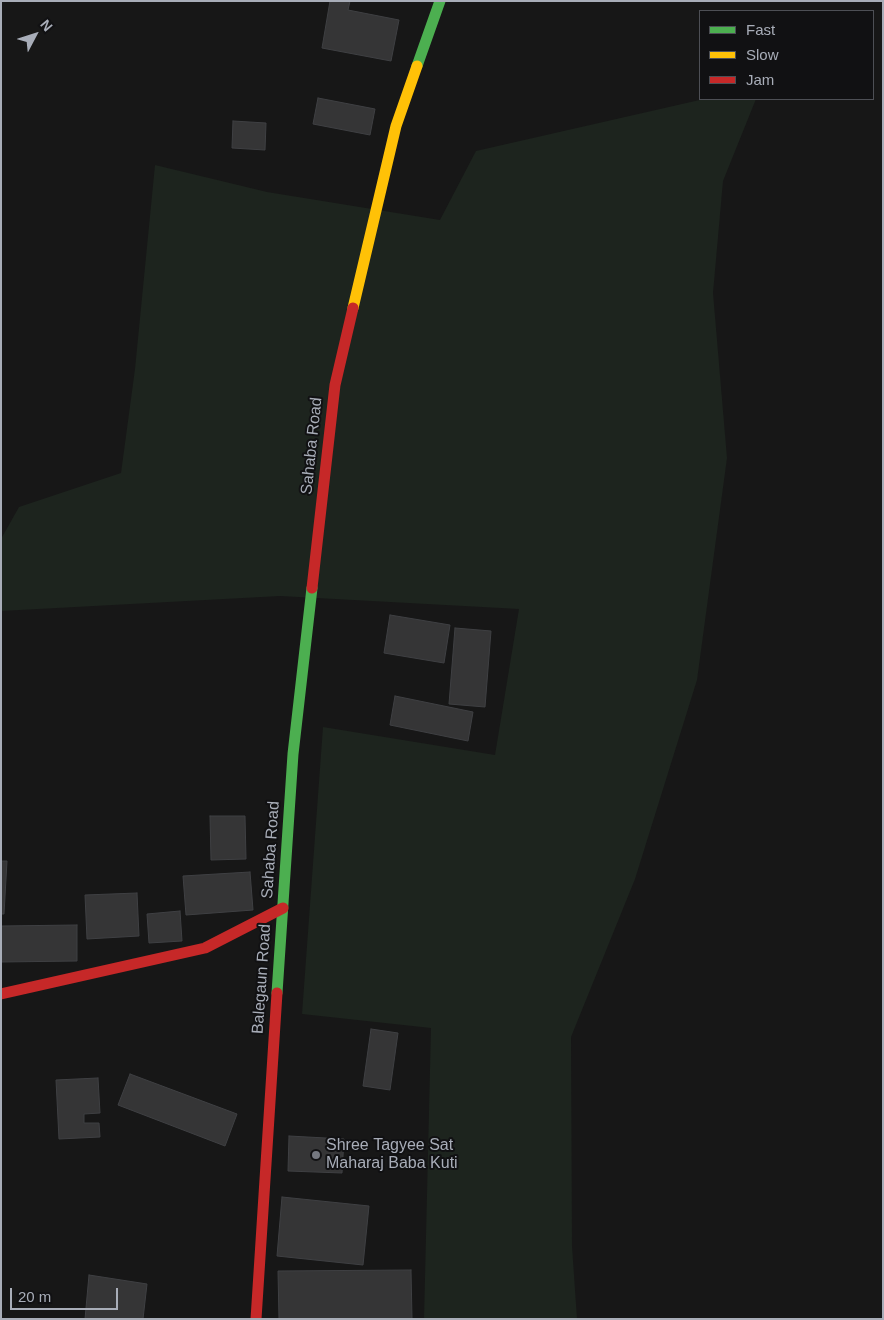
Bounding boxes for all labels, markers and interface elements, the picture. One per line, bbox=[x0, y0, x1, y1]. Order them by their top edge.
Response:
north arrow bbox=[10, 10, 60, 60]
legend bbox=[699, 10, 874, 100]
text: N bbox=[37, 16, 56, 34]
text: Fast bbox=[746, 21, 775, 38]
text: Slow bbox=[746, 46, 779, 63]
text: Jam bbox=[746, 71, 774, 88]
street label: Sahaba Road bbox=[297, 396, 327, 496]
street label: Sahaba Road bbox=[258, 801, 284, 899]
street label: Balegaun Road bbox=[249, 923, 275, 1035]
place label: Shree Tagyee Sat Maharaj Baba Kuti bbox=[326, 1136, 458, 1174]
marker: Shree Tagyee Sat Maharaj Baba Kuti bbox=[310, 1149, 322, 1161]
scale bar bbox=[12, 1278, 120, 1310]
text: 20 m bbox=[18, 1288, 51, 1305]

